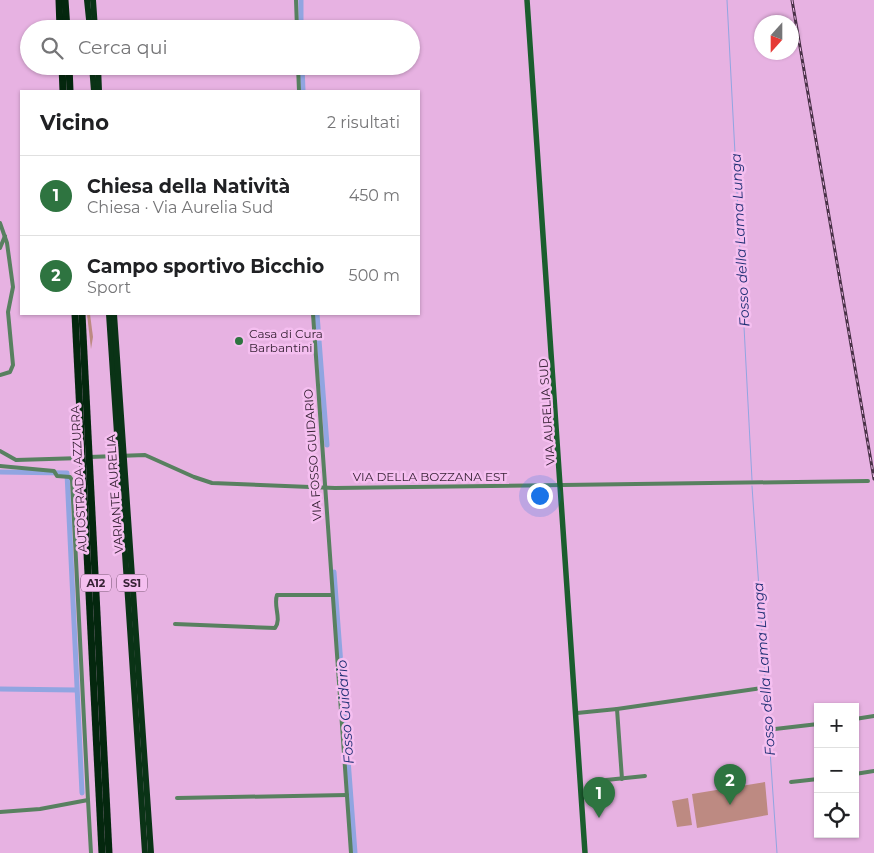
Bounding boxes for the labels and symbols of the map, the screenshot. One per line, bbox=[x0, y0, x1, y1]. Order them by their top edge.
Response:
north arrow bbox=[754, 15, 799, 60]
water label: Fosso della Lama Lunga bbox=[726, 153, 754, 327]
place label: Casa di Cura Barbantini bbox=[249, 326, 323, 355]
marker: Casa di Cura Barbantini bbox=[233, 335, 245, 347]
street label: VIA AURELIA SUD bbox=[535, 358, 558, 466]
street label: VIA FOSSO GUIDARIO bbox=[300, 389, 325, 522]
street label: AUTOSTRADA AZZURRA bbox=[67, 405, 90, 553]
street label: VARIANTE AURELIA bbox=[103, 434, 126, 554]
street label: VIA DELLA BOZZANA EST bbox=[353, 469, 507, 484]
your location bbox=[527, 483, 553, 509]
road number: A12 bbox=[81, 574, 111, 592]
road number: SS1 bbox=[117, 574, 147, 592]
water label: Fosso della Lama Lunga bbox=[749, 582, 779, 756]
water label: Fosso Guidario bbox=[332, 659, 358, 765]
pin: 2 bbox=[714, 764, 746, 805]
pin: 1 bbox=[583, 777, 615, 818]

